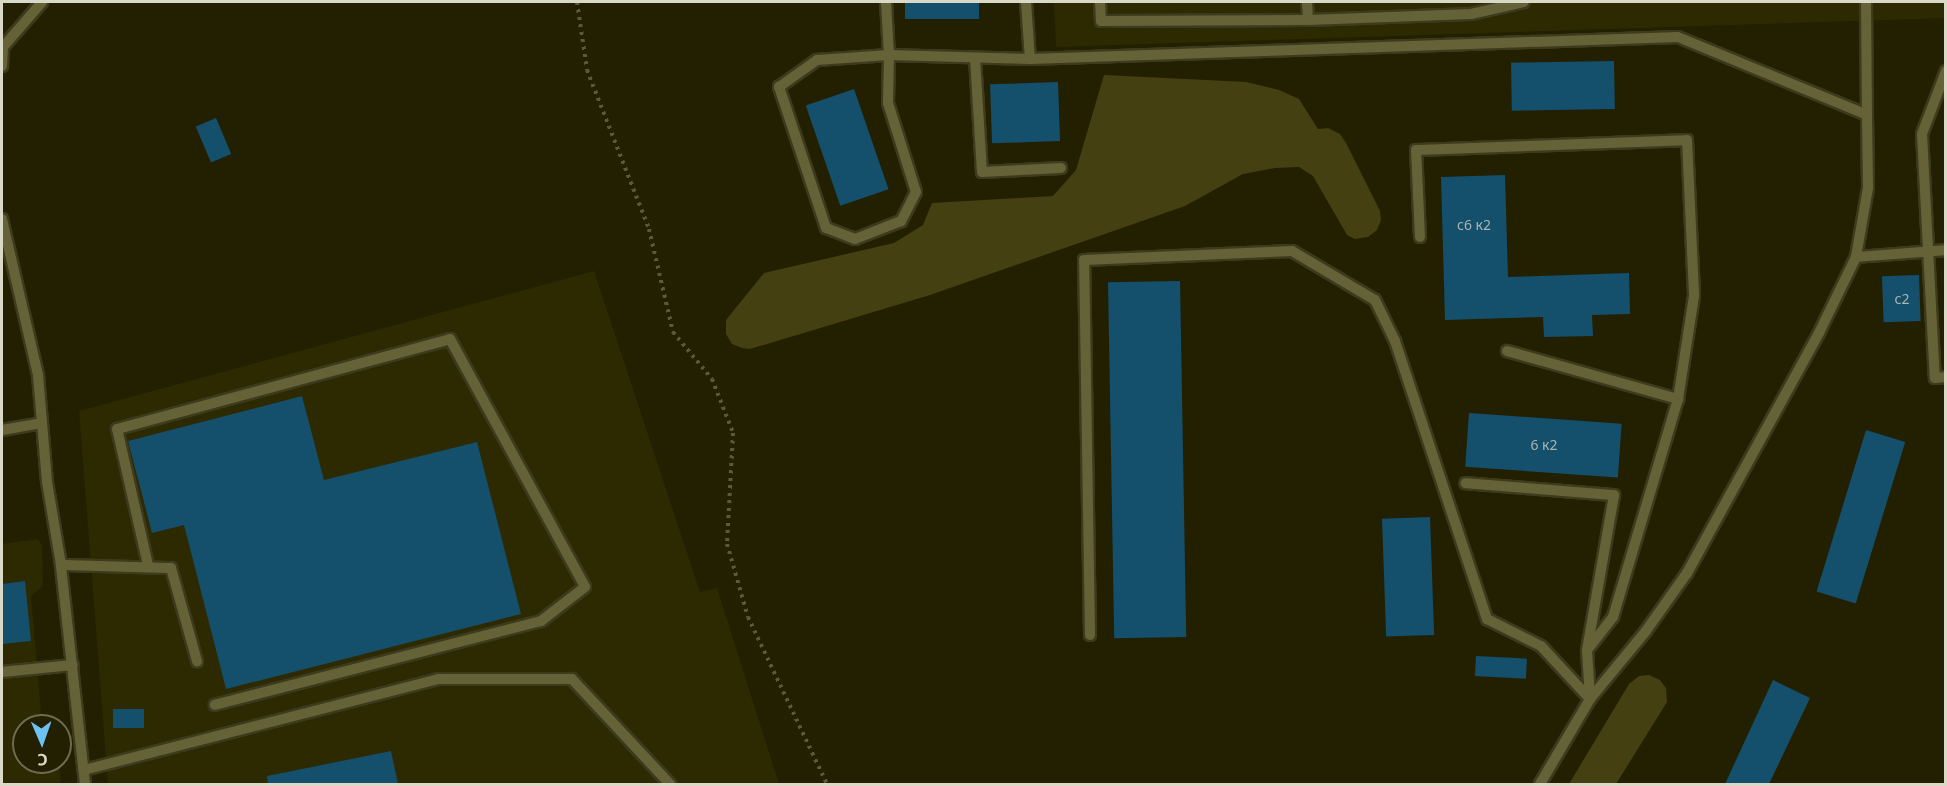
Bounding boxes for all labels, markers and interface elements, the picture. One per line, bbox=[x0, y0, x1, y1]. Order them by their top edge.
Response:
house number: с6 к2 bbox=[1457, 217, 1491, 233]
house number: с2 bbox=[1895, 291, 1909, 307]
house number: 6 к2 bbox=[1530, 437, 1558, 453]
north arrow bbox=[12, 714, 72, 774]
text: С bbox=[37, 749, 48, 771]

